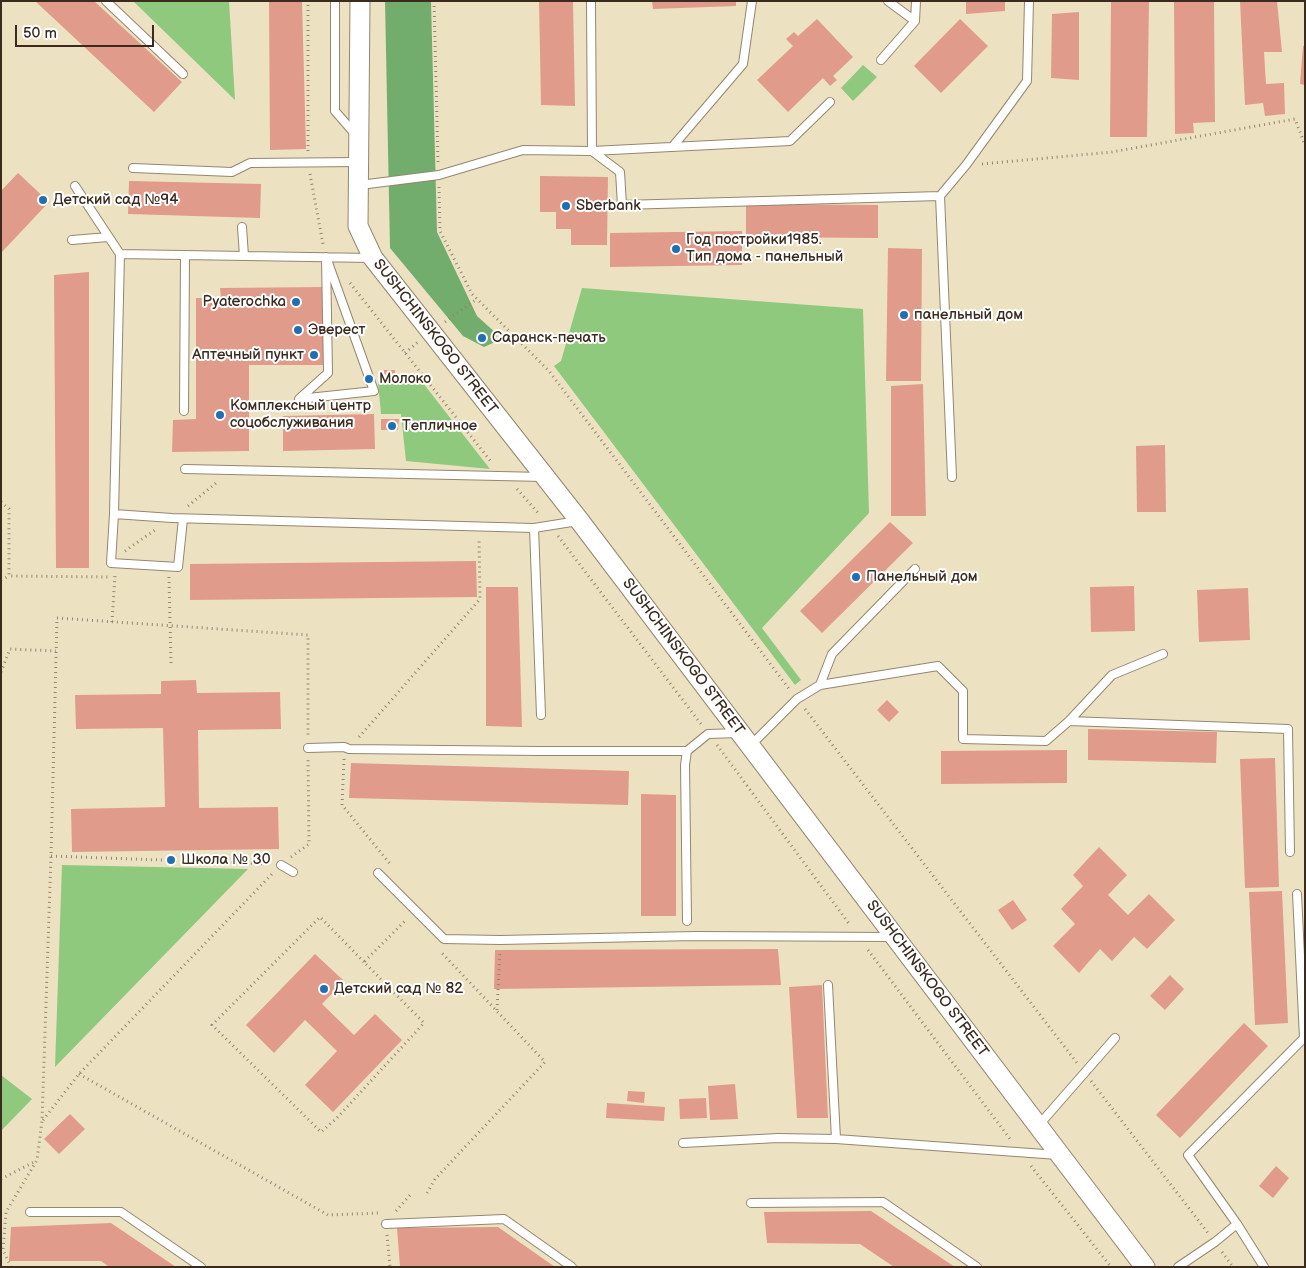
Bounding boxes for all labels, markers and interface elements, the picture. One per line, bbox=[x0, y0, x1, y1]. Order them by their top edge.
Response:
scale bar bbox=[18, 15, 156, 47]
text: 50 m bbox=[23, 24, 57, 43]
place label: Детский сад №94 bbox=[53, 191, 178, 209]
marker: Детский сад №94 bbox=[37, 194, 49, 206]
place label: Sberbank bbox=[576, 197, 641, 215]
marker: Sberbank bbox=[560, 200, 572, 212]
place label: Год постройки1985. Тип дома - панельный bbox=[686, 231, 843, 266]
marker: Год постройки1985. Тип дома - панельный bbox=[670, 243, 682, 255]
street label: SUSHCHINSKOGO STREET bbox=[369, 256, 501, 418]
place label: Pyaterochka bbox=[203, 293, 286, 311]
marker: Pyaterochka bbox=[290, 296, 302, 308]
place label: панельный дом bbox=[914, 306, 1023, 324]
marker: панельный дом bbox=[898, 309, 910, 321]
place label: Эверест bbox=[308, 321, 366, 339]
marker: Эверест bbox=[292, 324, 304, 336]
place label: Саранск-печать bbox=[492, 329, 606, 347]
marker: Саранск-печать bbox=[476, 332, 488, 344]
place label: Аптечный пункт bbox=[192, 346, 304, 364]
marker: Аптечный пункт bbox=[308, 349, 320, 361]
place label: Молоко bbox=[379, 370, 431, 388]
marker: Молоко bbox=[363, 373, 375, 385]
place label: Комплексный центр соцобслуживания bbox=[230, 397, 371, 432]
marker: Комплексный центр соцобслуживания bbox=[214, 409, 226, 421]
place label: Тепличное bbox=[402, 417, 477, 435]
marker: Тепличное bbox=[386, 420, 398, 432]
place label: Панельный дом bbox=[866, 568, 978, 586]
marker: Панельный дом bbox=[850, 571, 862, 583]
street label: SUSHCHINSKOGO STREET bbox=[618, 575, 748, 739]
place label: Школа № 30 bbox=[181, 851, 271, 869]
marker: Школа № 30 bbox=[165, 854, 177, 866]
street label: SUSHCHINSKOGO STREET bbox=[862, 897, 992, 1061]
place label: Детский сад № 82 bbox=[334, 980, 463, 998]
marker: Детский сад № 82 bbox=[318, 983, 330, 995]

